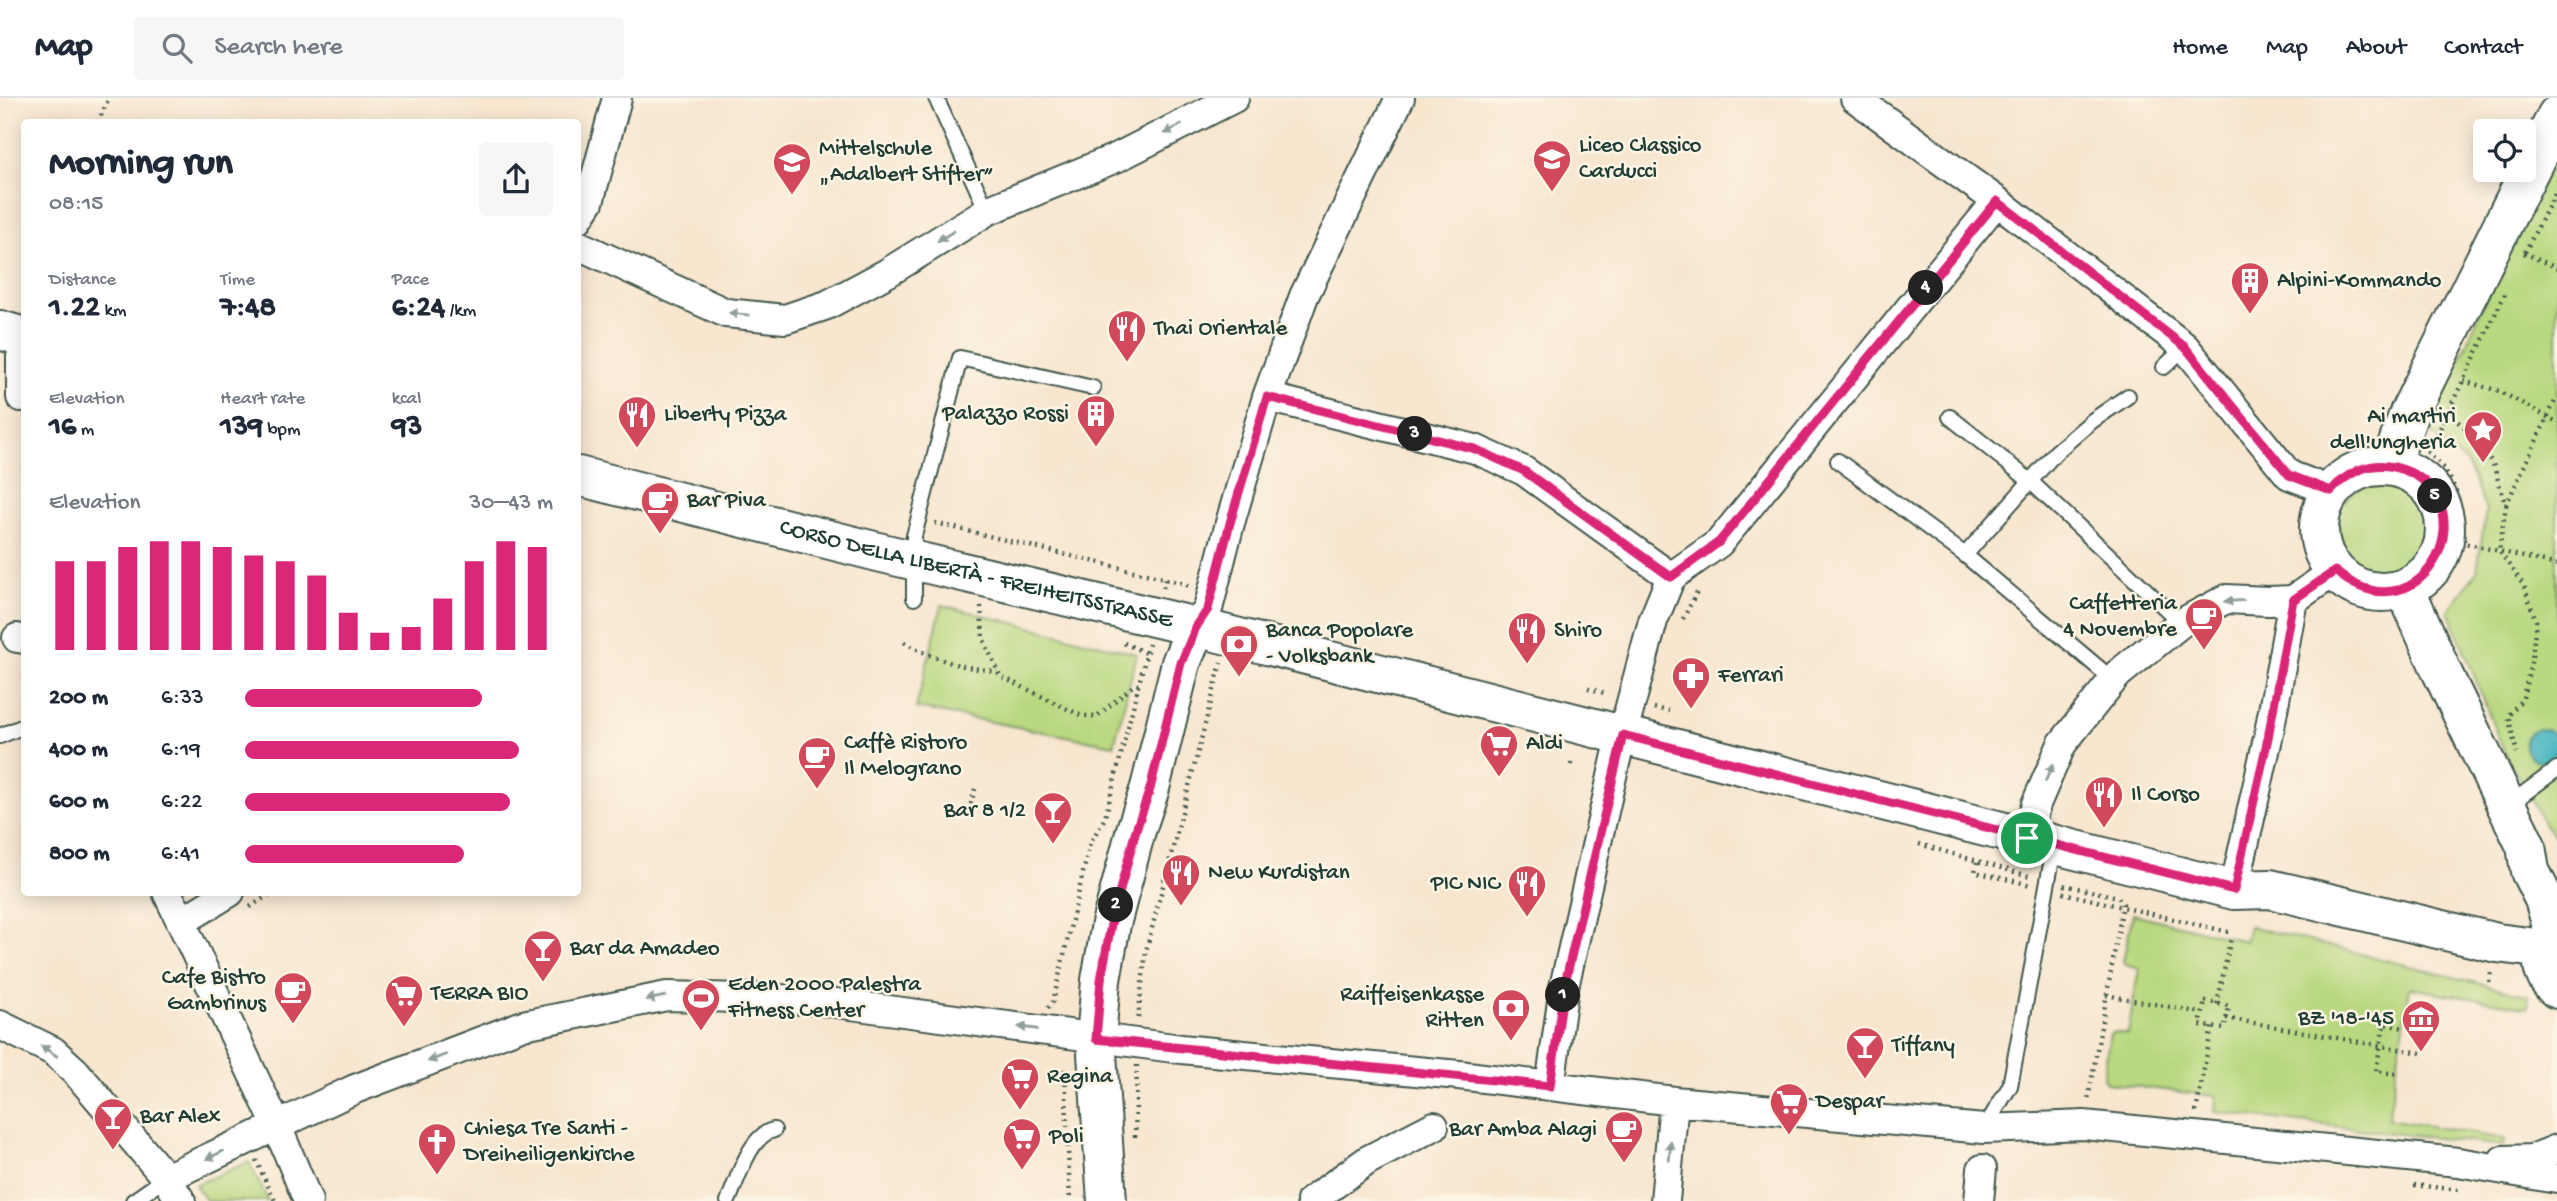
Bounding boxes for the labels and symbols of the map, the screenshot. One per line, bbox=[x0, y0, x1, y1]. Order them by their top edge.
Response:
one-way arrow bbox=[1163, 122, 1183, 134]
place label: Liceo Classico Carducci bbox=[1579, 133, 1702, 186]
place label: Mittelschule „Adalbert Stifter” bbox=[819, 136, 994, 189]
school or university icon: Liceo Classico Carducci bbox=[1531, 138, 1573, 193]
school or university icon: Mittelschule „Adalbert Stifter” bbox=[771, 141, 813, 196]
one-way arrow bbox=[936, 230, 956, 243]
building icon: Alpini-Kommando bbox=[2229, 260, 2271, 315]
place label: Alpini-Kommando bbox=[2277, 268, 2442, 295]
pin: 4 bbox=[1909, 270, 1944, 306]
one-way arrow bbox=[728, 308, 750, 319]
restaurant icon: Thai Orientale bbox=[1106, 308, 1148, 363]
place label: Thai Orientale bbox=[1152, 316, 1288, 343]
building icon: Palazzo Rossi bbox=[1075, 393, 1117, 448]
restaurant icon: Liberty Pizza bbox=[616, 394, 658, 449]
place label: Palazzo Rossi bbox=[941, 401, 1069, 428]
place label: Liberty Pizza bbox=[664, 402, 788, 429]
place label: Ai martiri dell'ungheria bbox=[2330, 404, 2457, 457]
place icon: Ai martiri dell'ungheria bbox=[2462, 409, 2504, 464]
pin: 3 bbox=[1398, 416, 1432, 452]
pin: 5 bbox=[2418, 478, 2452, 514]
cafe icon: Bar Piva bbox=[639, 480, 681, 535]
place label: Bar Piva bbox=[686, 488, 767, 515]
street label: CORSO DELLA LIBERTÀ - FREIHEITSSTRASSE bbox=[777, 514, 1177, 635]
place label: Caffetteria 4 Novembre bbox=[2063, 591, 2178, 644]
one-way arrow bbox=[2223, 595, 2245, 606]
cafe icon: Caffetteria 4 Novembre bbox=[2183, 596, 2225, 651]
restaurant icon: Shiro bbox=[1506, 610, 1548, 665]
place label: Banca Popolare - Volksbank bbox=[1265, 618, 1414, 671]
place label: Shiro bbox=[1554, 618, 1602, 645]
bank icon: Banca Popolare - Volksbank bbox=[1218, 623, 1260, 678]
pharmacy icon: Ferrari bbox=[1670, 655, 1712, 710]
place label: Ferrari bbox=[1717, 663, 1784, 690]
supermarket icon: Aldi bbox=[1478, 723, 1520, 778]
place label: Caffè Ristoro Il Melograno bbox=[844, 730, 968, 783]
place label: Aldi bbox=[1526, 731, 1563, 758]
cafe icon: Caffè Ristoro Il Melograno bbox=[796, 735, 838, 790]
one-way arrow bbox=[2044, 763, 2055, 784]
restaurant icon: Il Corso bbox=[2083, 774, 2125, 829]
place label: Il Corso bbox=[2131, 782, 2200, 809]
bar icon: Bar 8 1/2 bbox=[1032, 790, 1074, 845]
place label: Bar 8 1/2 bbox=[943, 798, 1026, 825]
pin bbox=[1997, 808, 2057, 868]
restaurant icon: New Kurdistan bbox=[1160, 852, 1202, 907]
place label: New Kurdistan bbox=[1208, 860, 1350, 887]
restaurant icon: PIC NIC bbox=[1506, 863, 1548, 918]
place label: PIC NIC bbox=[1430, 871, 1502, 898]
pin: 2 bbox=[1098, 888, 1134, 922]
bar icon: Bar da Amadeo bbox=[522, 928, 564, 983]
place label: Bar da Amadeo bbox=[569, 936, 720, 963]
place label: Cafe Bistro Gambrinus bbox=[162, 965, 267, 1018]
cafe icon: Cafe Bistro Gambrinus bbox=[272, 970, 314, 1025]
place label: Eden 2000 Palestra Fitness Center bbox=[727, 972, 922, 1025]
supermarket icon: TERRA BIO bbox=[383, 973, 425, 1028]
sports icon: Eden 2000 Palestra Fitness Center bbox=[680, 977, 722, 1032]
pin: 1 bbox=[1546, 978, 1580, 1012]
place label: TERRA BIO bbox=[429, 981, 529, 1008]
place label: Raiffeisenkasse Ritten bbox=[1340, 982, 1485, 1035]
bank icon: Raiffeisenkasse Ritten bbox=[1490, 987, 1532, 1042]
one-way arrow bbox=[645, 993, 667, 1004]
museum icon: BZ '18-'45 bbox=[2400, 998, 2442, 1053]
place label: BZ '18-'45 bbox=[2297, 1006, 2394, 1033]
one-way arrow bbox=[1017, 1023, 1039, 1034]
bar icon: Tiffany bbox=[1844, 1025, 1886, 1080]
place label: Tiffany bbox=[1890, 1033, 1955, 1060]
one-way arrow bbox=[39, 1044, 59, 1057]
one-way arrow bbox=[427, 1052, 448, 1063]
supermarket icon: Regina bbox=[999, 1056, 1041, 1111]
place label: Regina bbox=[1047, 1064, 1114, 1091]
supermarket icon: Despar bbox=[1768, 1081, 1810, 1136]
place label: Despar bbox=[1814, 1089, 1885, 1116]
bar icon: Bar Alex bbox=[92, 1096, 134, 1151]
place label: Bar Alex bbox=[139, 1104, 221, 1131]
cafe icon: Bar Amba Alagi bbox=[1603, 1109, 1645, 1164]
place label: Chiesa Tre Santi - Dreiheiligenkirche bbox=[462, 1116, 636, 1169]
supermarket icon: Poli bbox=[1001, 1116, 1043, 1171]
place label: Bar Amba Alagi bbox=[1448, 1117, 1597, 1144]
church icon: Chiesa Tre Santi - Dreiheiligenkirche bbox=[416, 1121, 458, 1176]
place label: Poli bbox=[1048, 1124, 1084, 1151]
one-way arrow bbox=[1665, 1140, 1676, 1162]
one-way arrow bbox=[205, 1149, 225, 1160]

